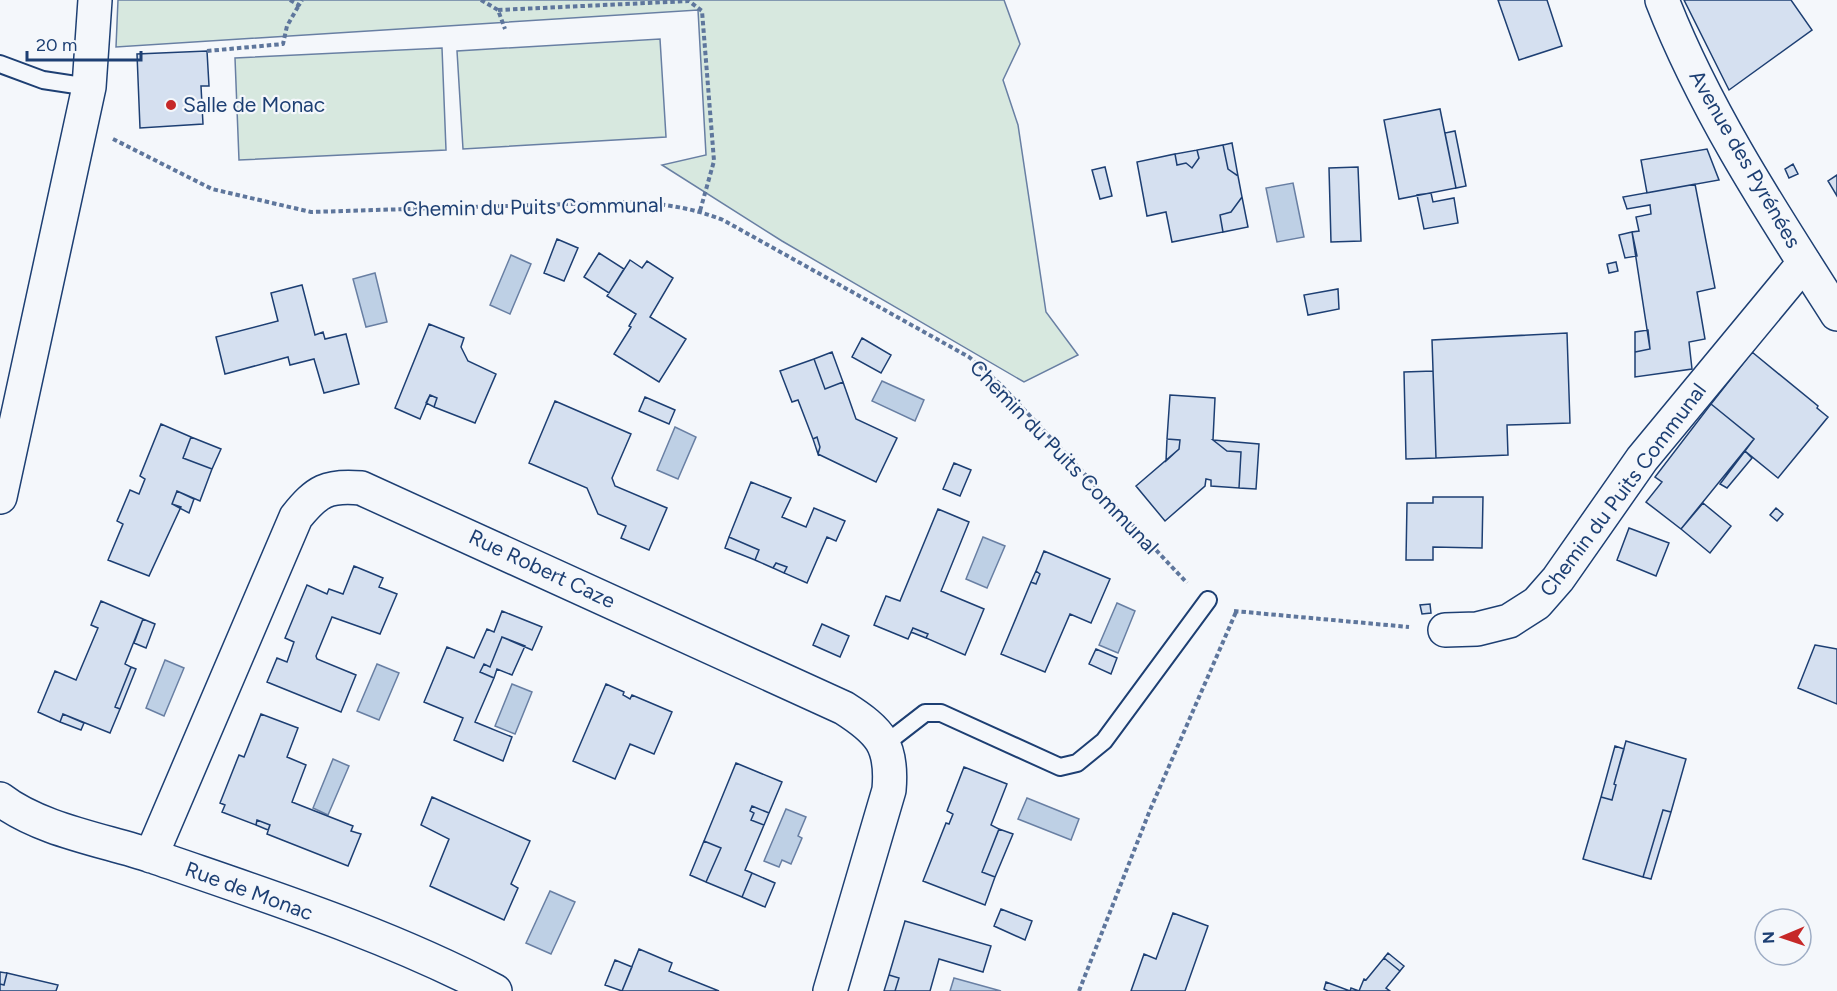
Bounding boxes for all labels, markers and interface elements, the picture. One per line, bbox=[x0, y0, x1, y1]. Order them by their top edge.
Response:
scale bar bbox=[27, 24, 141, 62]
text: 20 m bbox=[36, 34, 77, 56]
street label: Avenue des Pyrénées bbox=[1684, 65, 1807, 252]
place label: Salle de Monac bbox=[183, 92, 325, 117]
marker: Salle de Monac bbox=[164, 98, 178, 112]
street label: Chemin du Puits Communal bbox=[402, 192, 663, 221]
street label: Chemin du Puits Communal bbox=[965, 354, 1164, 559]
street label: Chemin du Puits Communal bbox=[1534, 378, 1711, 601]
street label: Rue Robert Caze bbox=[465, 524, 619, 613]
street label: Rue de Monac bbox=[182, 856, 317, 925]
north arrow bbox=[1753, 907, 1813, 967]
text: N bbox=[1759, 931, 1778, 944]

